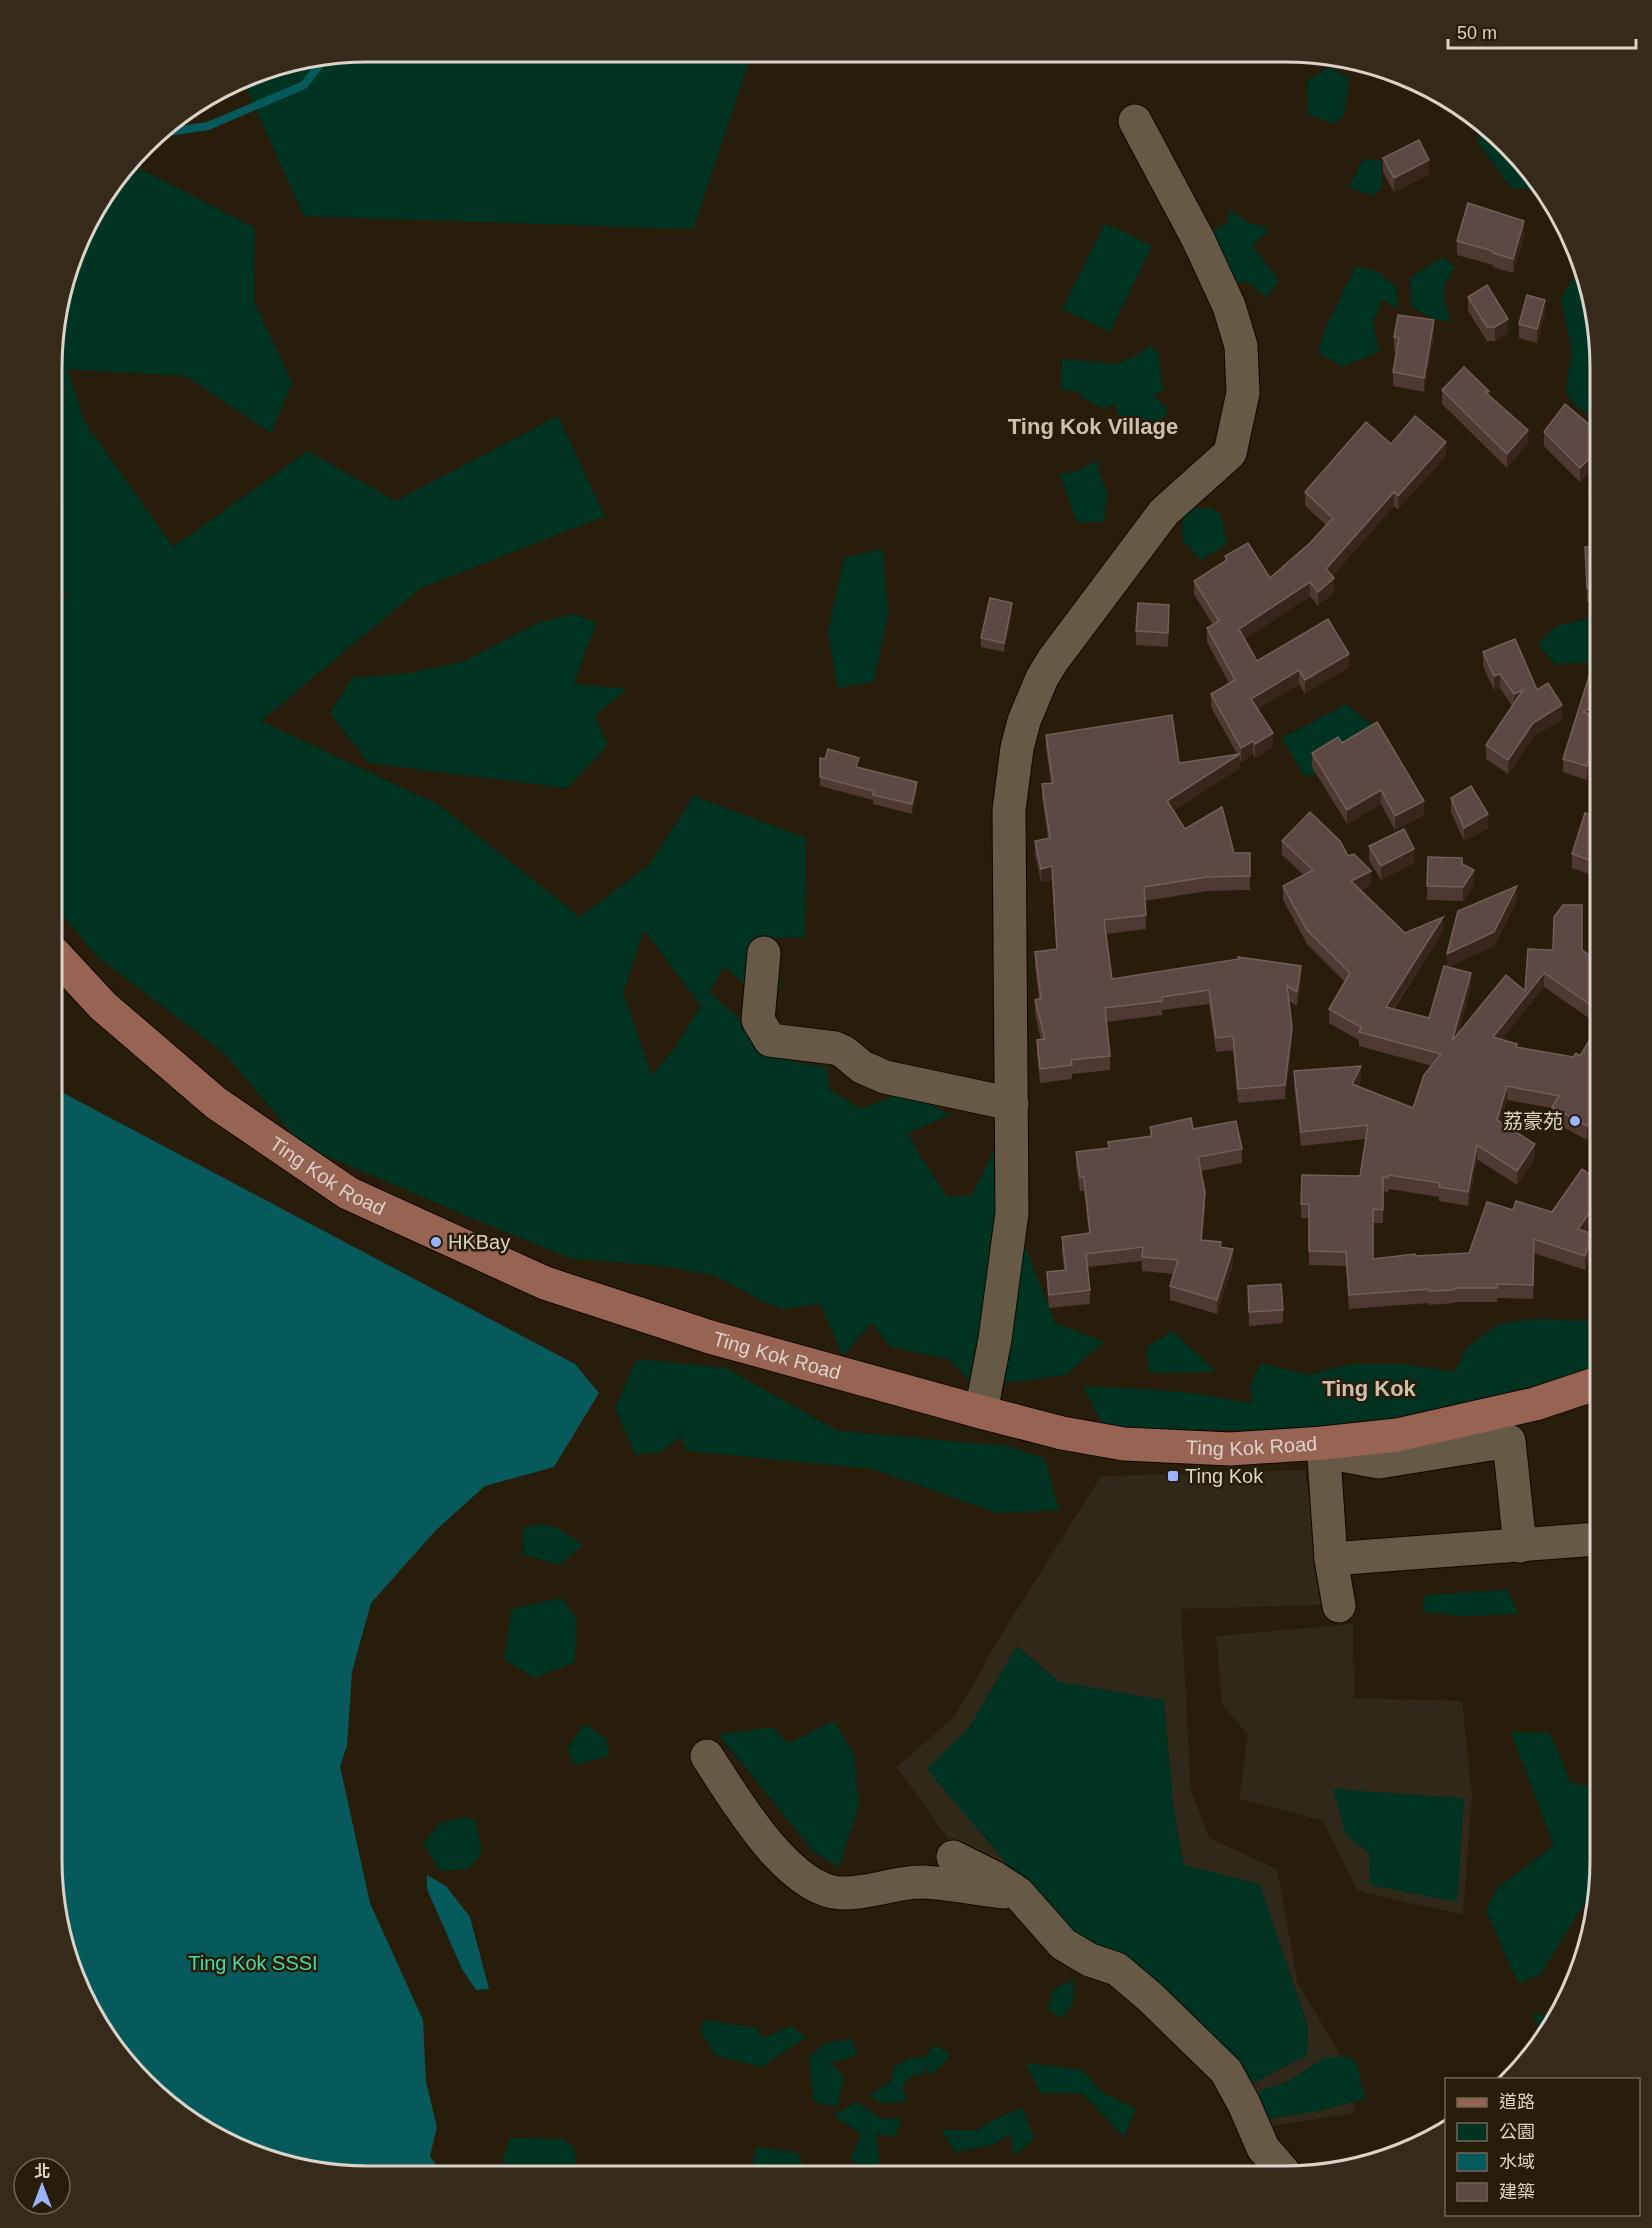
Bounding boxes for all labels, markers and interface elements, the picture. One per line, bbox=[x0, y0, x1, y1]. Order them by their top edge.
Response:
scale bar bbox=[1448, 12, 1636, 50]
text: 50 m bbox=[1457, 23, 1497, 43]
district label: Ting Kok Village bbox=[1008, 414, 1178, 439]
place label: 荔豪苑 bbox=[1503, 1110, 1563, 1132]
marker: 荔豪苑 bbox=[1568, 1114, 1582, 1128]
street label: Ting Kok Road bbox=[266, 1132, 389, 1219]
place label: HKBay bbox=[448, 1231, 510, 1253]
marker: HKBay bbox=[429, 1235, 443, 1249]
street label: Ting Kok Road bbox=[711, 1327, 843, 1384]
district label: Ting Kok bbox=[1322, 1376, 1417, 1401]
street label: Ting Kok Road bbox=[1185, 1432, 1318, 1460]
place label: Ting Kok bbox=[1185, 1465, 1264, 1487]
marker: Ting Kok bbox=[1166, 1469, 1180, 1483]
park label: Ting Kok SSSI bbox=[188, 1952, 318, 1974]
legend bbox=[1445, 2078, 1640, 2216]
text: 道路 bbox=[1499, 2092, 1535, 2112]
text: 公園 bbox=[1499, 2122, 1535, 2142]
text: 水域 bbox=[1499, 2152, 1535, 2172]
north arrow bbox=[12, 2156, 72, 2216]
text: 北 bbox=[34, 2163, 50, 2180]
text: 建築 bbox=[1499, 2182, 1535, 2202]

